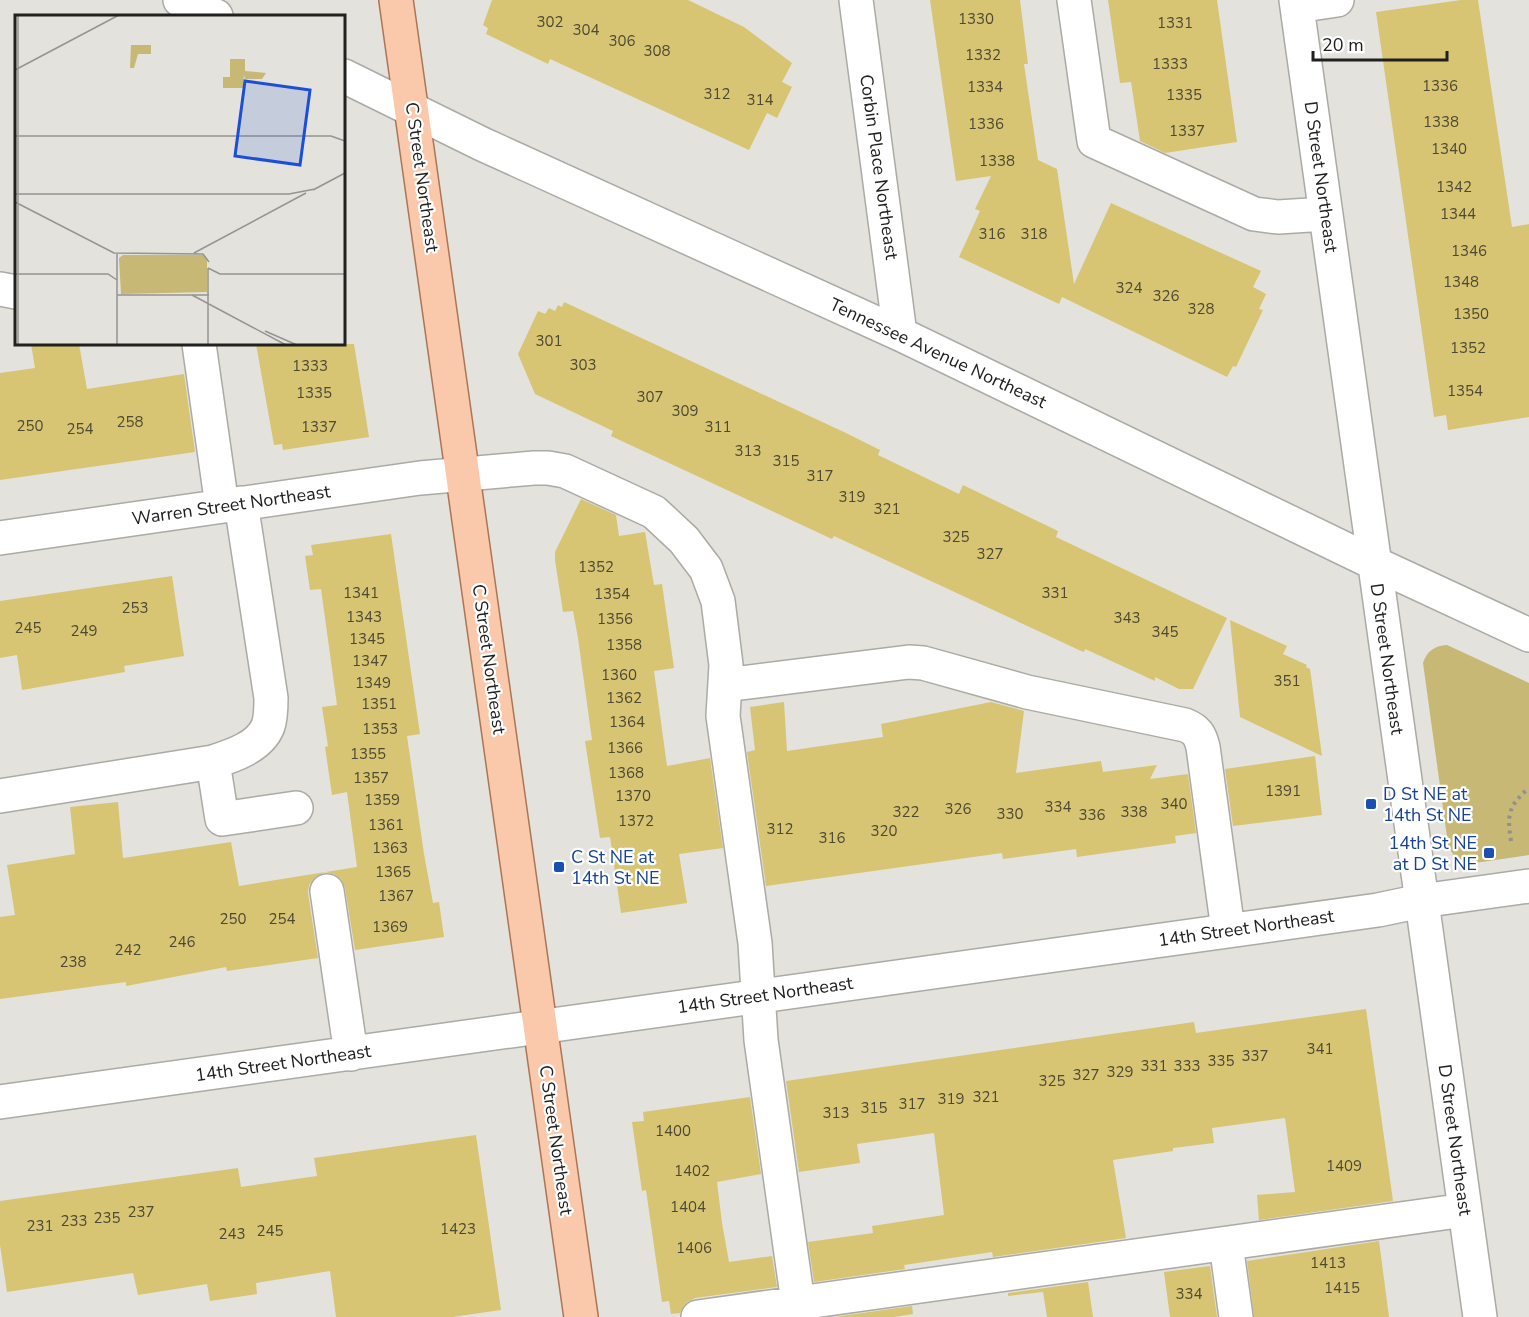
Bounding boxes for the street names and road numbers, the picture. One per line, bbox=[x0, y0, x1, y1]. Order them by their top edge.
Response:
street label: Corbin Place Northeast bbox=[854, 73, 904, 262]
street label: C Street Northeast bbox=[400, 100, 445, 254]
street label: D Street Northeast bbox=[1299, 100, 1344, 255]
street label: Tennessee Avenue Northeast bbox=[826, 292, 1051, 414]
street label: Warren Street Northeast bbox=[130, 479, 332, 531]
street label: C Street Northeast bbox=[467, 582, 512, 736]
street label: D Street Northeast bbox=[1365, 582, 1410, 737]
street label: 14th Street Northeast bbox=[1157, 904, 1336, 952]
street label: 14th Street Northeast bbox=[676, 971, 855, 1019]
street label: 14th Street Northeast bbox=[194, 1039, 373, 1087]
street label: C Street Northeast bbox=[534, 1063, 579, 1217]
street label: D Street Northeast bbox=[1433, 1063, 1478, 1218]

